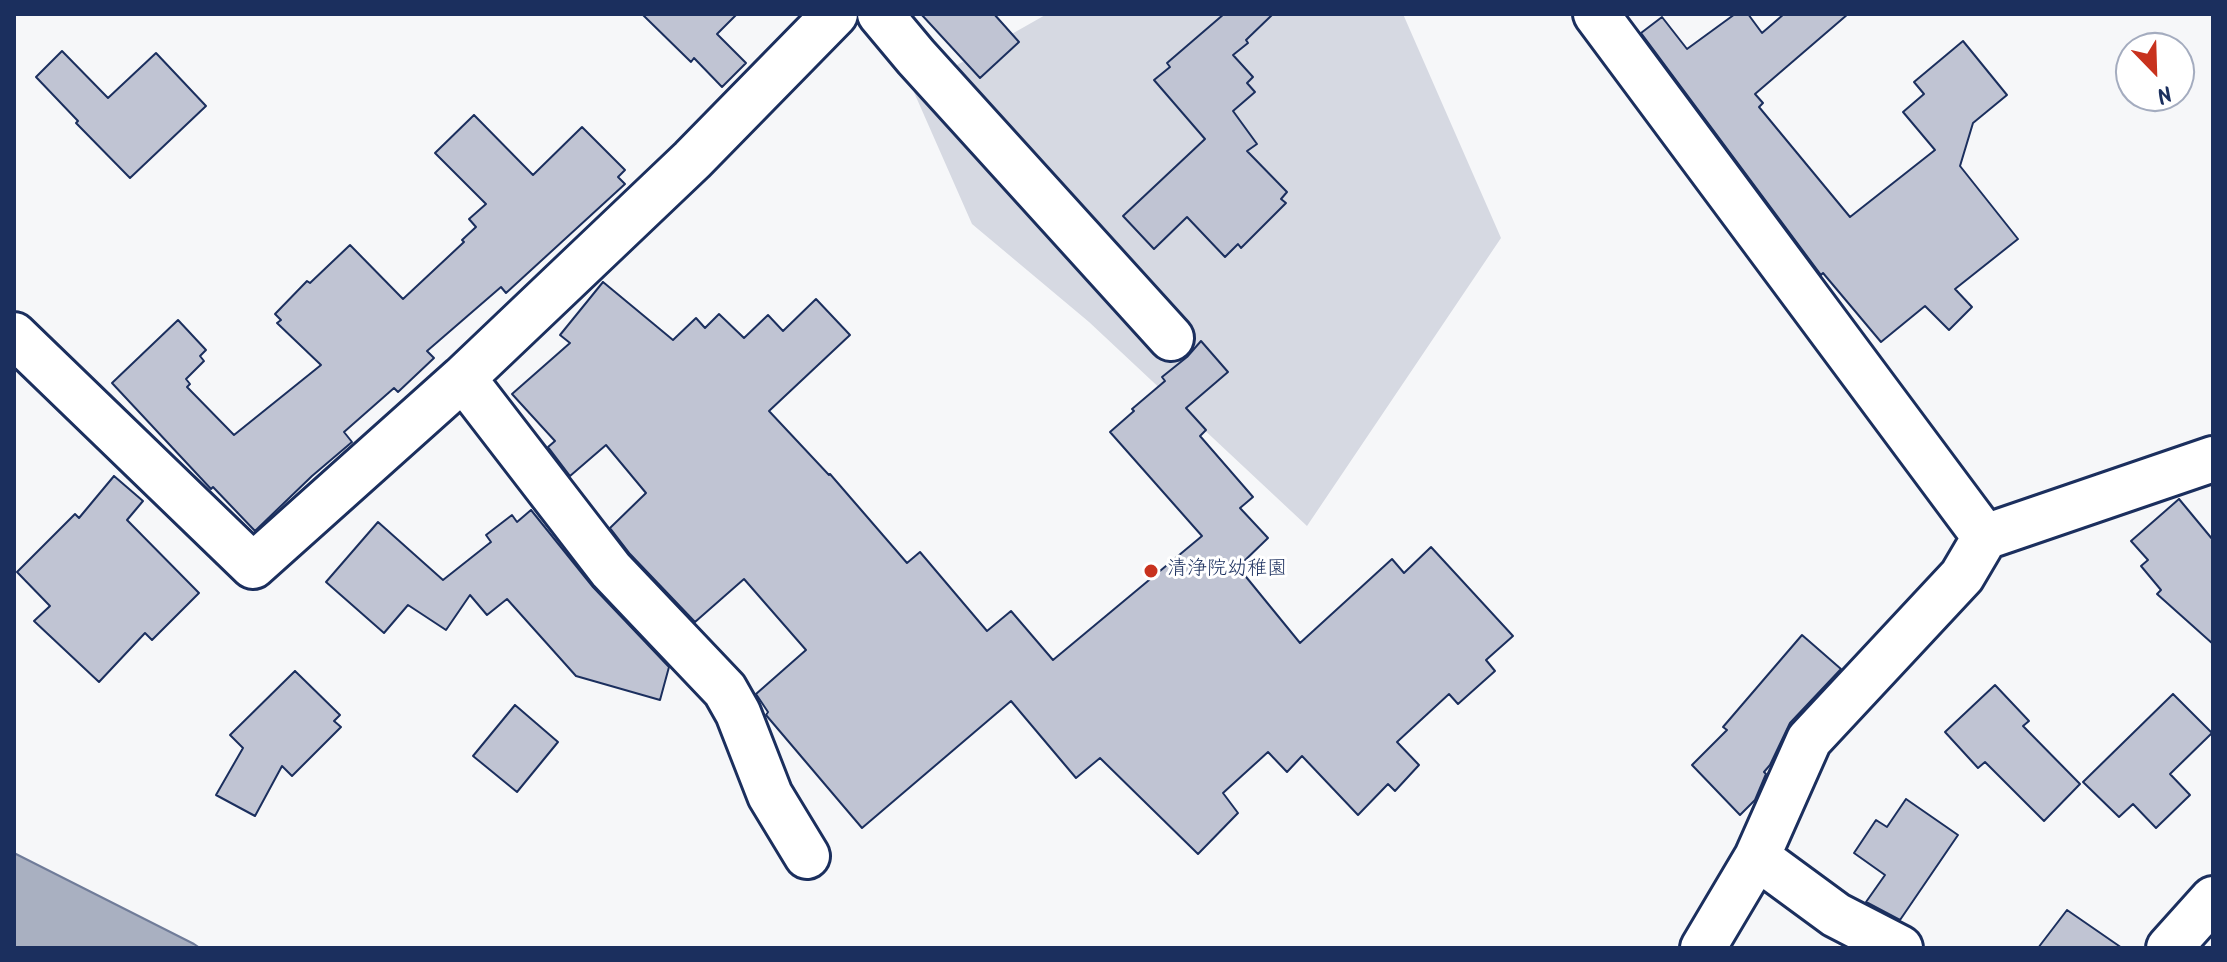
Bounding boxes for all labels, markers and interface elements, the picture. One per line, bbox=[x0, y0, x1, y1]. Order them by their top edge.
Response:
north arrow bbox=[2115, 32, 2195, 112]
text: N bbox=[2151, 74, 2177, 112]
place label: 清浄院幼稚園 bbox=[1167, 559, 1287, 583]
marker: 清浄院幼稚園 bbox=[1142, 562, 1160, 580]

